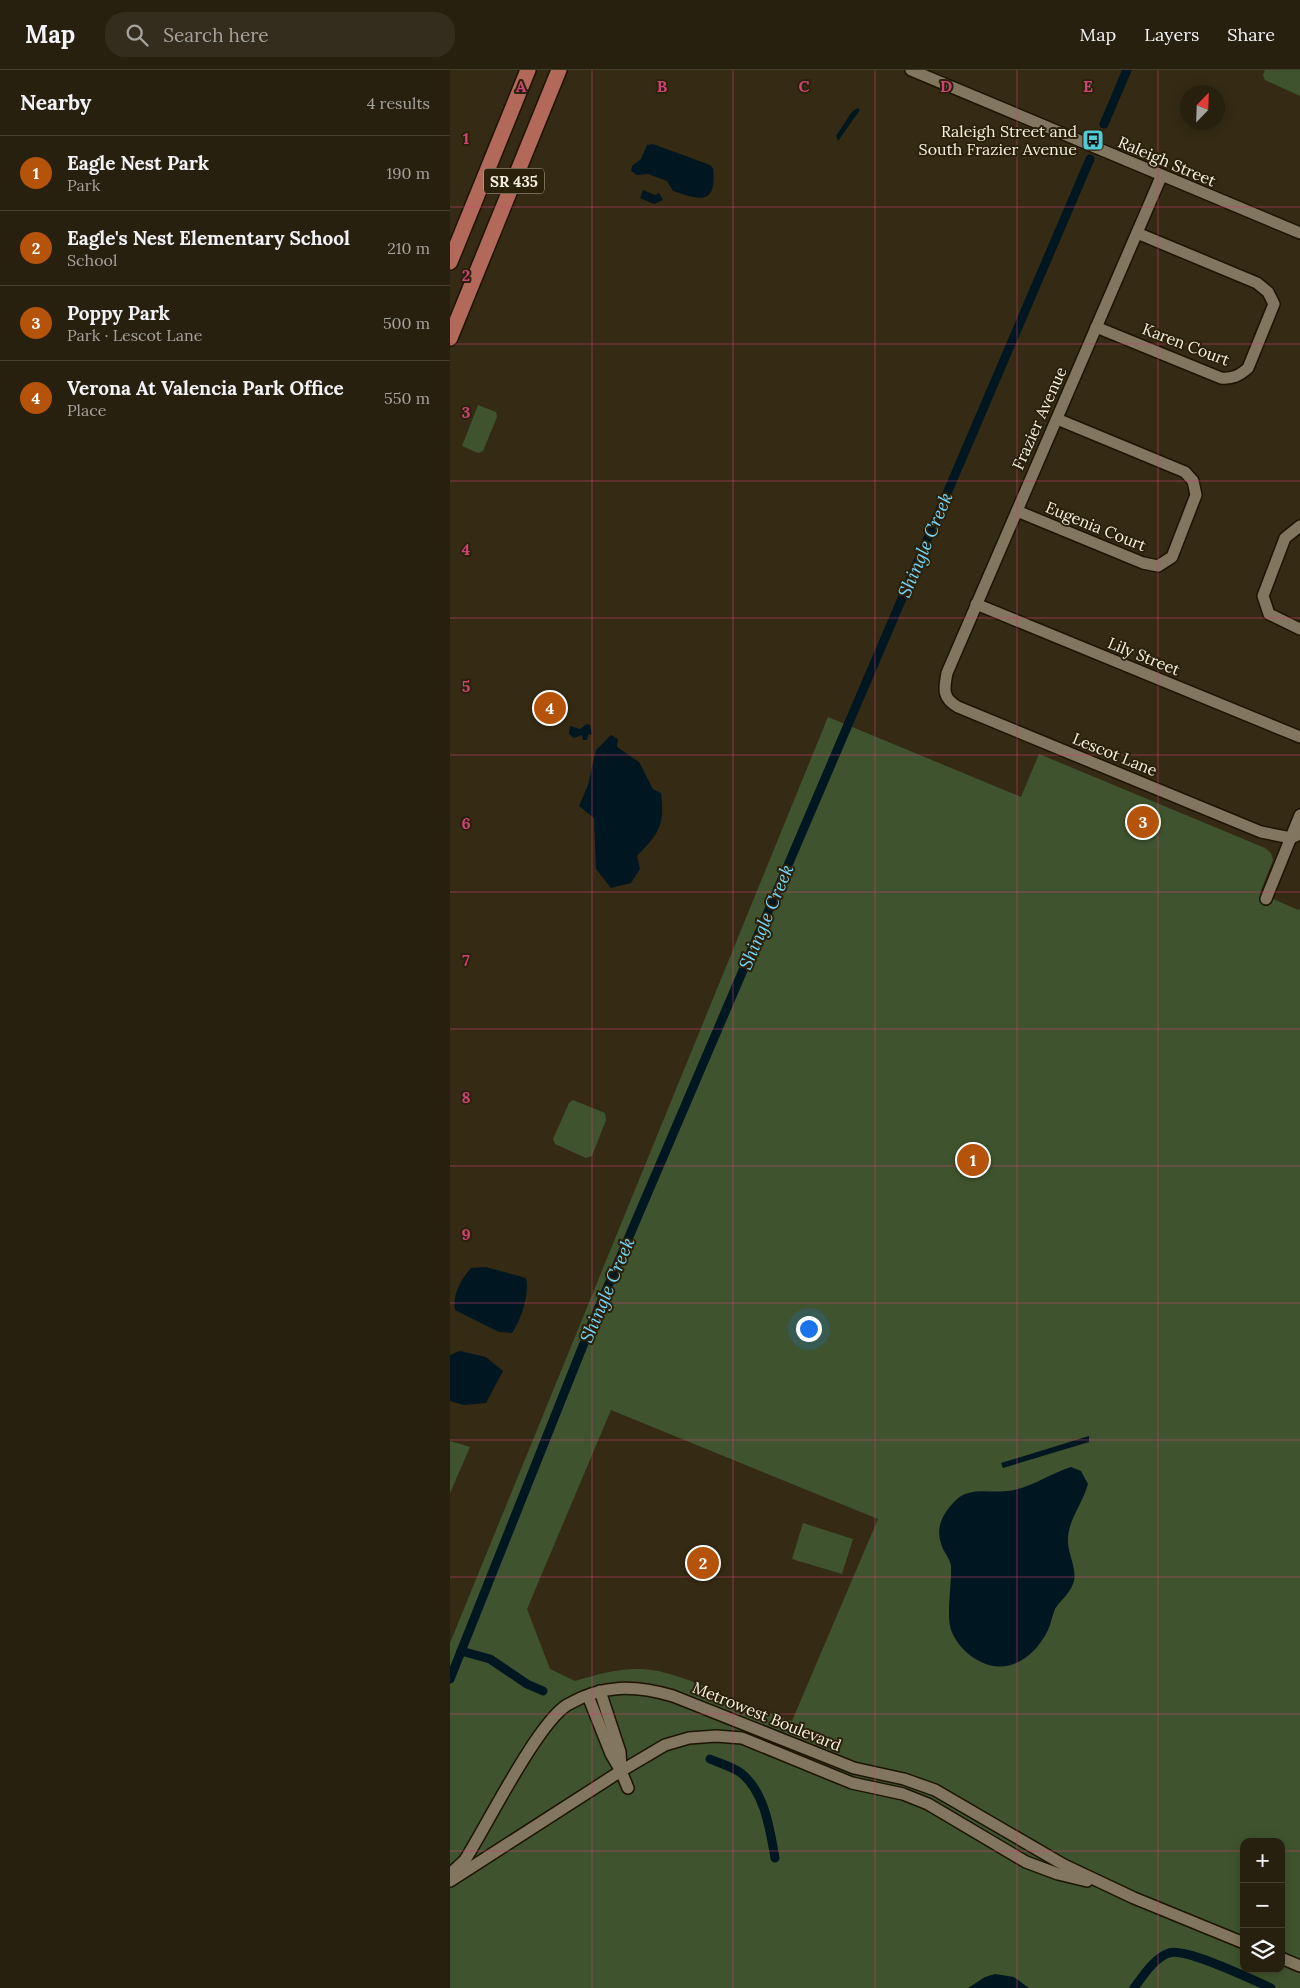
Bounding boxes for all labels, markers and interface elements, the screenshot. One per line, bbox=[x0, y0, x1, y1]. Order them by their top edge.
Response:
search box bbox=[105, 12, 455, 57]
text: Map bbox=[25, 19, 75, 50]
icon: search bbox=[123, 21, 151, 49]
text: Search here bbox=[163, 23, 269, 47]
text: Map bbox=[1080, 23, 1116, 46]
text: Layers bbox=[1144, 23, 1199, 46]
text: Share bbox=[1227, 23, 1275, 46]
text: A bbox=[516, 76, 527, 96]
text: B bbox=[657, 76, 668, 96]
text: C bbox=[798, 76, 810, 96]
text: D bbox=[940, 76, 952, 96]
text: E bbox=[1083, 76, 1093, 96]
north arrow bbox=[1180, 85, 1225, 130]
text: Nearby bbox=[20, 89, 91, 116]
text: 4 results bbox=[367, 93, 430, 113]
place label: Raleigh Street and South Frazier Avenue bbox=[919, 121, 1077, 159]
text: 1 bbox=[463, 128, 469, 148]
bus stop icon: Raleigh Street and South Frazier Avenue bbox=[1081, 128, 1105, 152]
street label: Raleigh Street bbox=[1115, 131, 1220, 191]
text: Eagle Nest Park bbox=[67, 151, 209, 175]
text: 1 bbox=[33, 163, 39, 183]
text: 190 m bbox=[386, 163, 430, 183]
road number: SR 435 bbox=[484, 168, 544, 194]
text: Park bbox=[67, 175, 100, 195]
text: Eagle's Nest Elementary School bbox=[67, 226, 350, 250]
text: 2 bbox=[32, 238, 40, 258]
text: 210 m bbox=[387, 238, 430, 258]
text: School bbox=[67, 250, 117, 270]
text: 2 bbox=[462, 265, 470, 285]
text: Poppy Park bbox=[67, 301, 170, 325]
text: 3 bbox=[32, 313, 40, 333]
text: 500 m bbox=[383, 313, 430, 333]
street label: Karen Court bbox=[1140, 318, 1233, 370]
text: Park · Lescot Lane bbox=[67, 325, 202, 345]
street label: Frazier Avenue bbox=[1007, 363, 1071, 473]
text: Verona At Valencia Park Office bbox=[67, 376, 344, 400]
text: 4 bbox=[32, 388, 40, 408]
text: 550 m bbox=[384, 388, 430, 408]
text: Place bbox=[67, 400, 106, 420]
text: 3 bbox=[462, 402, 471, 422]
water label: Shingle Creek bbox=[893, 489, 957, 601]
street label: Eugenia Court bbox=[1043, 497, 1150, 556]
text: 4 bbox=[462, 539, 471, 559]
street label: Lily Street bbox=[1105, 632, 1184, 680]
text: 5 bbox=[462, 676, 471, 696]
pin: 4 bbox=[534, 689, 566, 727]
street label: Lescot Lane bbox=[1070, 728, 1161, 780]
pin: 3 bbox=[1127, 803, 1159, 841]
text: 6 bbox=[461, 813, 471, 833]
water label: Shingle Creek bbox=[734, 861, 798, 973]
text: 7 bbox=[462, 950, 470, 970]
text: 8 bbox=[461, 1087, 471, 1107]
pin: 1 bbox=[957, 1141, 989, 1179]
text: 9 bbox=[461, 1224, 471, 1244]
water label: Shingle Creek bbox=[575, 1234, 639, 1346]
your location bbox=[796, 1316, 822, 1342]
pin: 2 bbox=[687, 1544, 719, 1582]
street label: Metrowest Boulevard bbox=[690, 1677, 845, 1755]
map controls bbox=[1240, 1838, 1285, 1973]
button: + bbox=[1240, 1838, 1285, 1883]
button: − bbox=[1240, 1883, 1285, 1928]
button: layers bbox=[1240, 1928, 1285, 1973]

